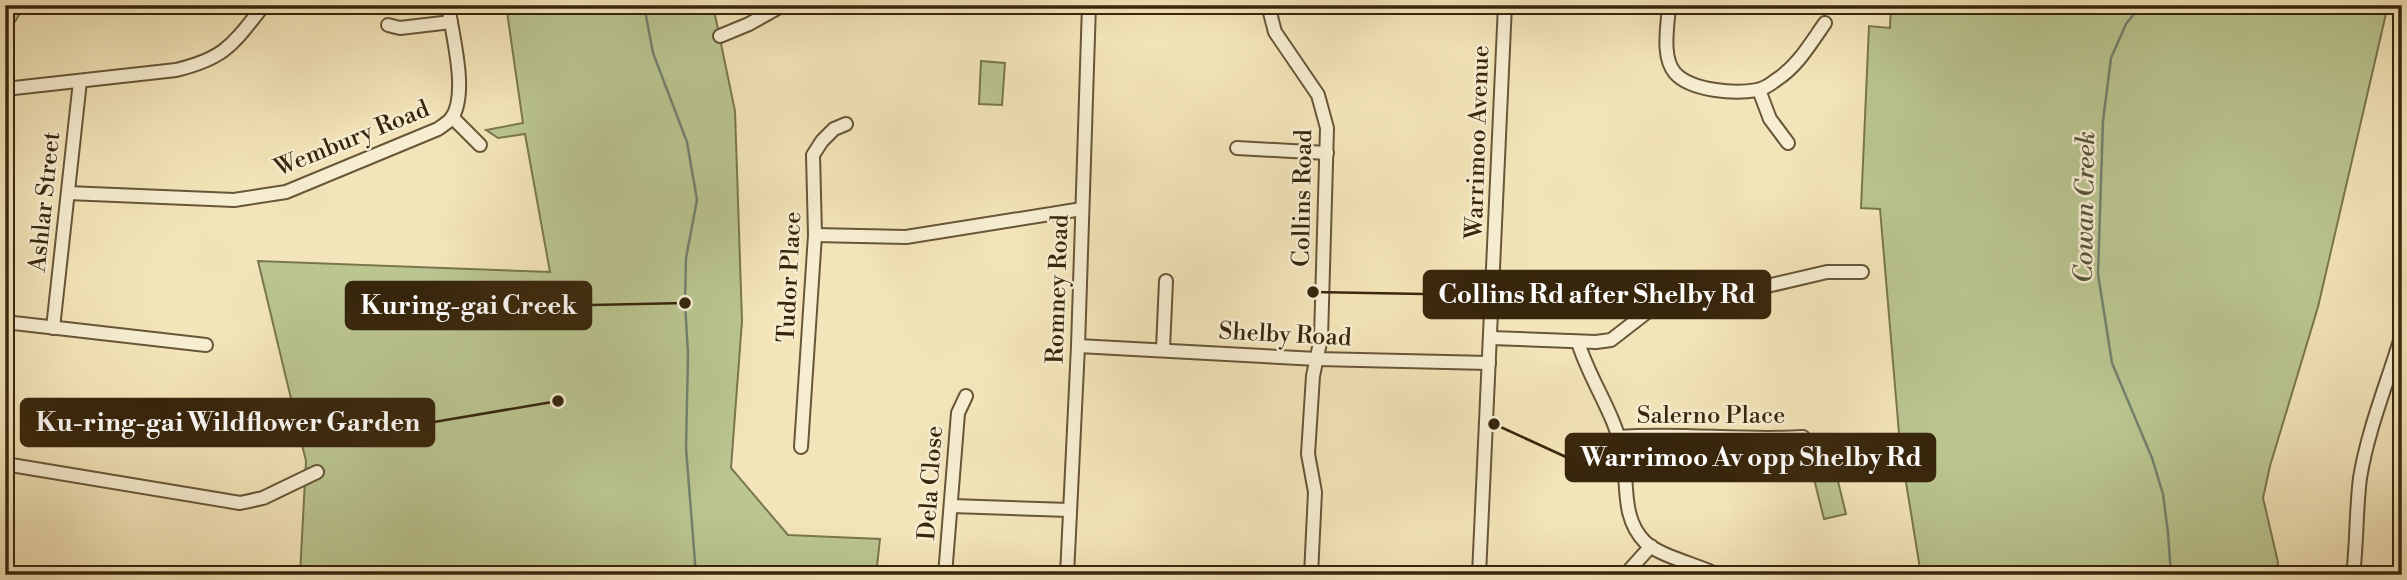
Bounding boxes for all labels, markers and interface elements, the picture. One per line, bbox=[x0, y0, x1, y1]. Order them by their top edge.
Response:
street label: Warrimoo Avenue bbox=[1460, 45, 1496, 240]
street label: Wembury Road bbox=[269, 94, 434, 184]
street label: Collins Road bbox=[1287, 129, 1319, 267]
street label: Ashlar Street bbox=[23, 130, 67, 275]
water label: Cowan Creek bbox=[2068, 131, 2102, 283]
street label: Tudor Place bbox=[772, 211, 808, 343]
street label: Romney Road bbox=[1040, 213, 1076, 364]
callout: Collins Rd after Shelby Rd bbox=[1424, 271, 1770, 318]
text: Collins Rd after Shelby Rd bbox=[1438, 279, 1756, 311]
callout: Kuring-gai Creek bbox=[346, 282, 591, 329]
text: Kuring-gai Creek bbox=[361, 290, 578, 322]
street label: Shelby Road bbox=[1218, 317, 1353, 353]
callout: Ku-ring-gai Wildflower Garden bbox=[21, 399, 434, 446]
street label: Salerno Place bbox=[1637, 401, 1785, 431]
text: Ku-ring-gai Wildflower Garden bbox=[36, 407, 420, 439]
street label: Dela Close bbox=[912, 425, 950, 541]
callout: Warrimoo Av opp Shelby Rd bbox=[1566, 434, 1935, 481]
text: Warrimoo Av opp Shelby Rd bbox=[1579, 442, 1922, 474]

